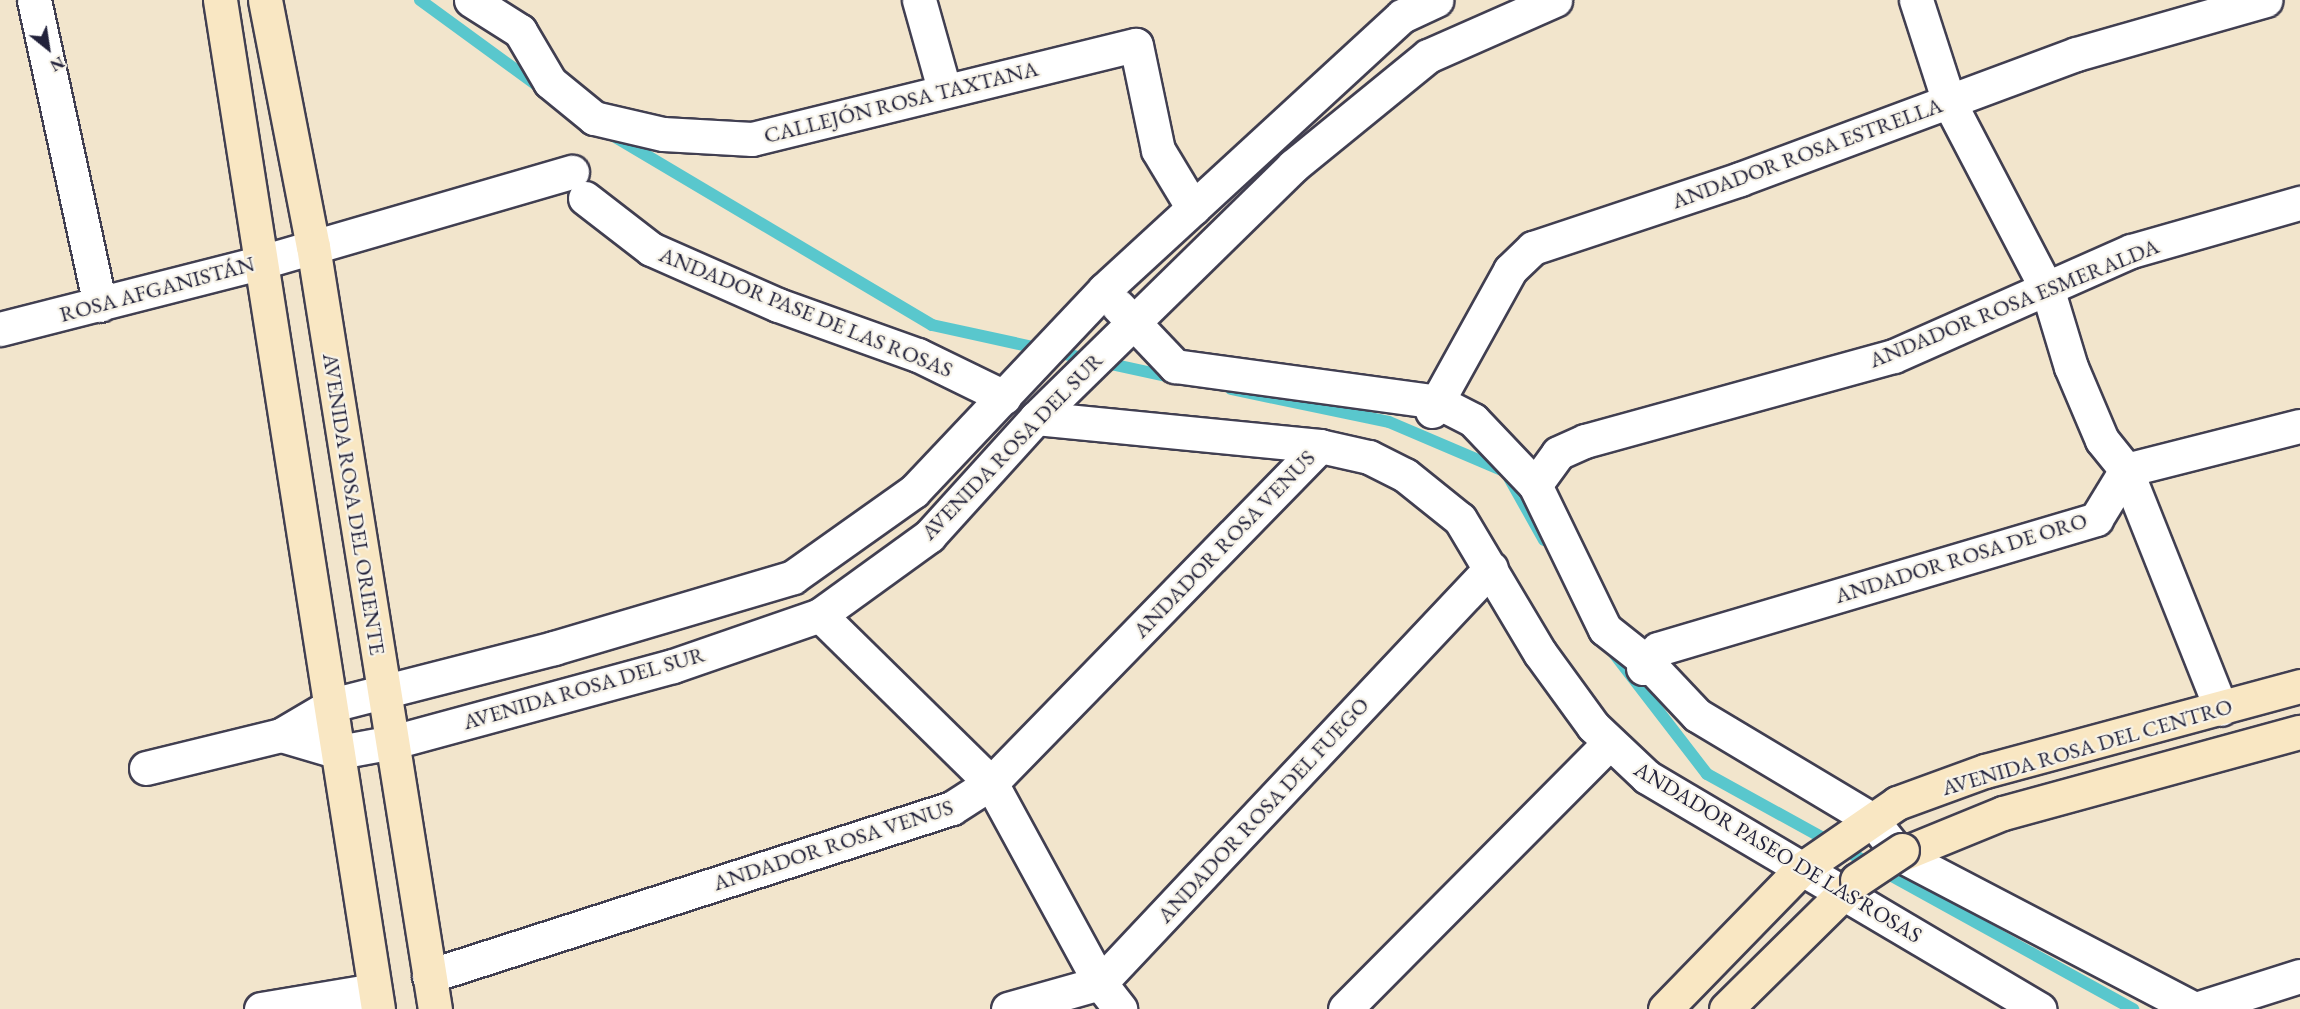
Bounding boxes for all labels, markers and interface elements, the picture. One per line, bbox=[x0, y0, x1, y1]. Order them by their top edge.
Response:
north arrow bbox=[18, 18, 78, 78]
text: N bbox=[46, 52, 68, 76]
street label: CALLEJÓN ROSA TAXTANA bbox=[761, 55, 1041, 149]
street label: ANDADOR ROSA ESTRELLA bbox=[1668, 92, 1946, 214]
street label: ANDADOR ROSA ESMERALDA bbox=[1865, 233, 2163, 373]
street label: ANDADOR PASE DE LAS ROSAS bbox=[656, 241, 956, 383]
street label: ROSA AFGANISTÁN bbox=[57, 250, 257, 328]
street label: AVENIDA ROSA DEL SUR bbox=[915, 347, 1109, 545]
street label: AVENIDA ROSA DEL ORIENTE bbox=[317, 351, 391, 657]
street label: ANDADOR ROSA VENUS bbox=[1127, 445, 1321, 643]
street label: ANDADOR ROSA DE ORO bbox=[1832, 507, 2090, 609]
street label: AVENIDA ROSA DEL SUR bbox=[460, 641, 708, 735]
street label: ANDADOR ROSA DEL FUEGO bbox=[1152, 692, 1374, 928]
street label: AVENIDA ROSA DEL CENTRO bbox=[1939, 693, 2235, 801]
street label: ANDADOR PASEO DE LAS ROSAS bbox=[1629, 756, 1927, 948]
street label: ANDADOR ROSA VENUS bbox=[710, 794, 956, 896]

